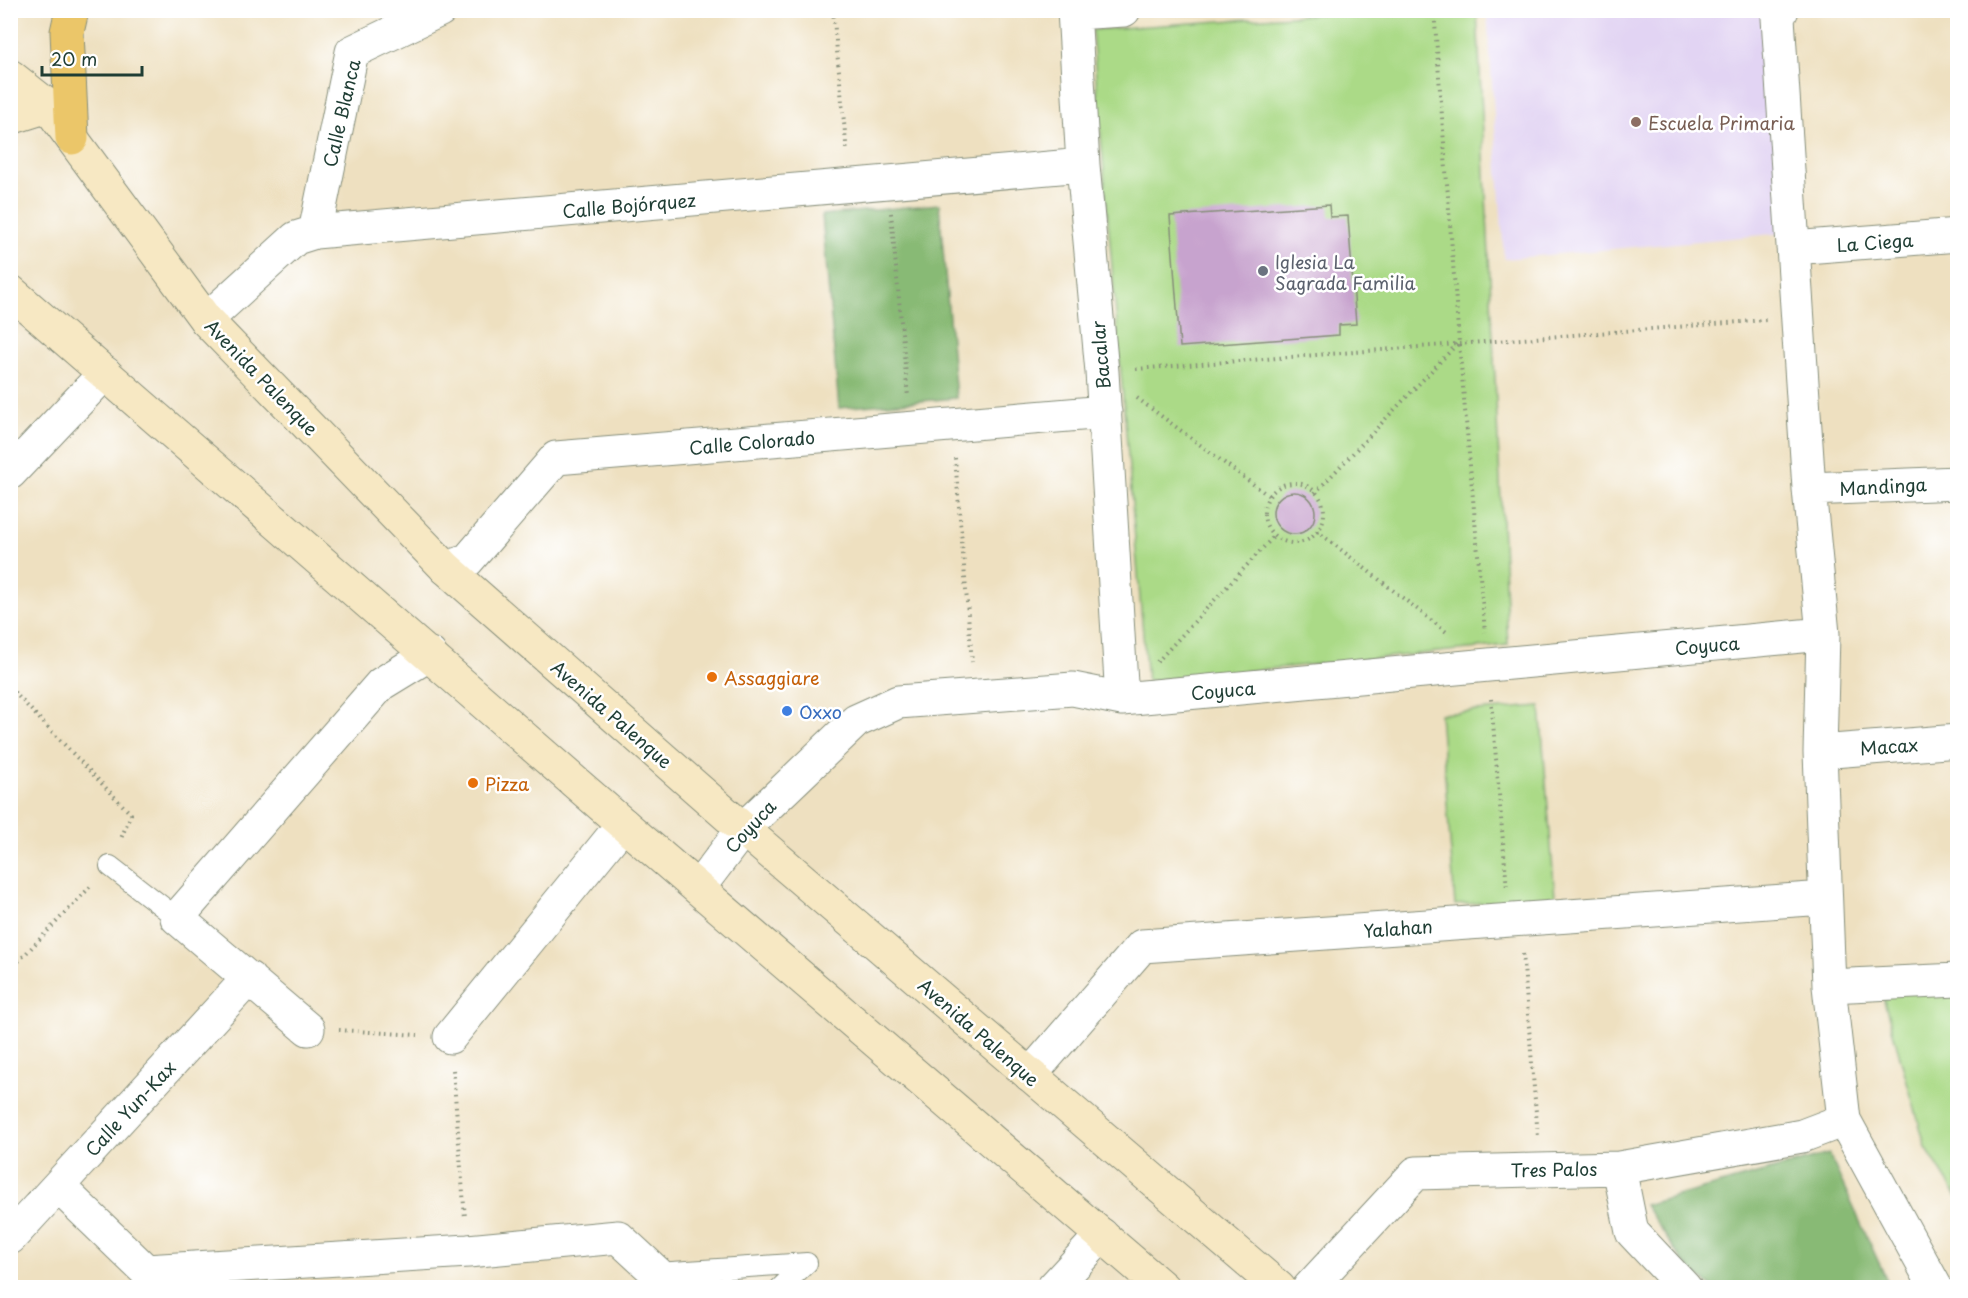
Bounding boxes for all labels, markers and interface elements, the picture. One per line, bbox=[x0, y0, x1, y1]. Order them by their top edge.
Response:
scale bar bbox=[42, 39, 142, 77]
text: 20 m bbox=[51, 45, 97, 72]
street label: Calle Blanca bbox=[315, 56, 367, 170]
place label: Escuela Primaria bbox=[1648, 109, 1795, 136]
marker: Escuela Primaria bbox=[1629, 115, 1643, 129]
street label: Calle Bojórquez bbox=[561, 186, 697, 224]
street label: La Ciega bbox=[1836, 226, 1915, 258]
place label: Iglesia La Sagrada Familia bbox=[1275, 248, 1416, 296]
marker: Iglesia La Sagrada Familia bbox=[1256, 264, 1270, 278]
street label: Avenida Palenque bbox=[199, 313, 325, 441]
street label: Bacalar bbox=[1083, 319, 1116, 390]
street label: Calle Colorado bbox=[688, 423, 816, 461]
street label: Mandinga bbox=[1839, 470, 1928, 502]
street label: Coyuca bbox=[1674, 629, 1741, 661]
street label: Avenida Palenque bbox=[546, 654, 679, 774]
place label: Assaggiare bbox=[724, 664, 820, 691]
marker: Assaggiare bbox=[705, 670, 719, 684]
street label: Coyuca bbox=[1190, 674, 1257, 706]
place label: Oxxo bbox=[799, 698, 842, 725]
marker: Oxxo bbox=[780, 704, 794, 718]
street label: Macax bbox=[1859, 731, 1919, 761]
place label: Pizza bbox=[485, 770, 530, 797]
marker: Pizza bbox=[466, 776, 480, 790]
street label: Coyuca bbox=[718, 793, 782, 859]
street label: Yalahan bbox=[1363, 912, 1433, 944]
street label: Avenida Palenque bbox=[913, 972, 1046, 1092]
street label: Calle Yun-Kax bbox=[78, 1054, 182, 1162]
street label: Tres Palos bbox=[1510, 1155, 1598, 1183]

